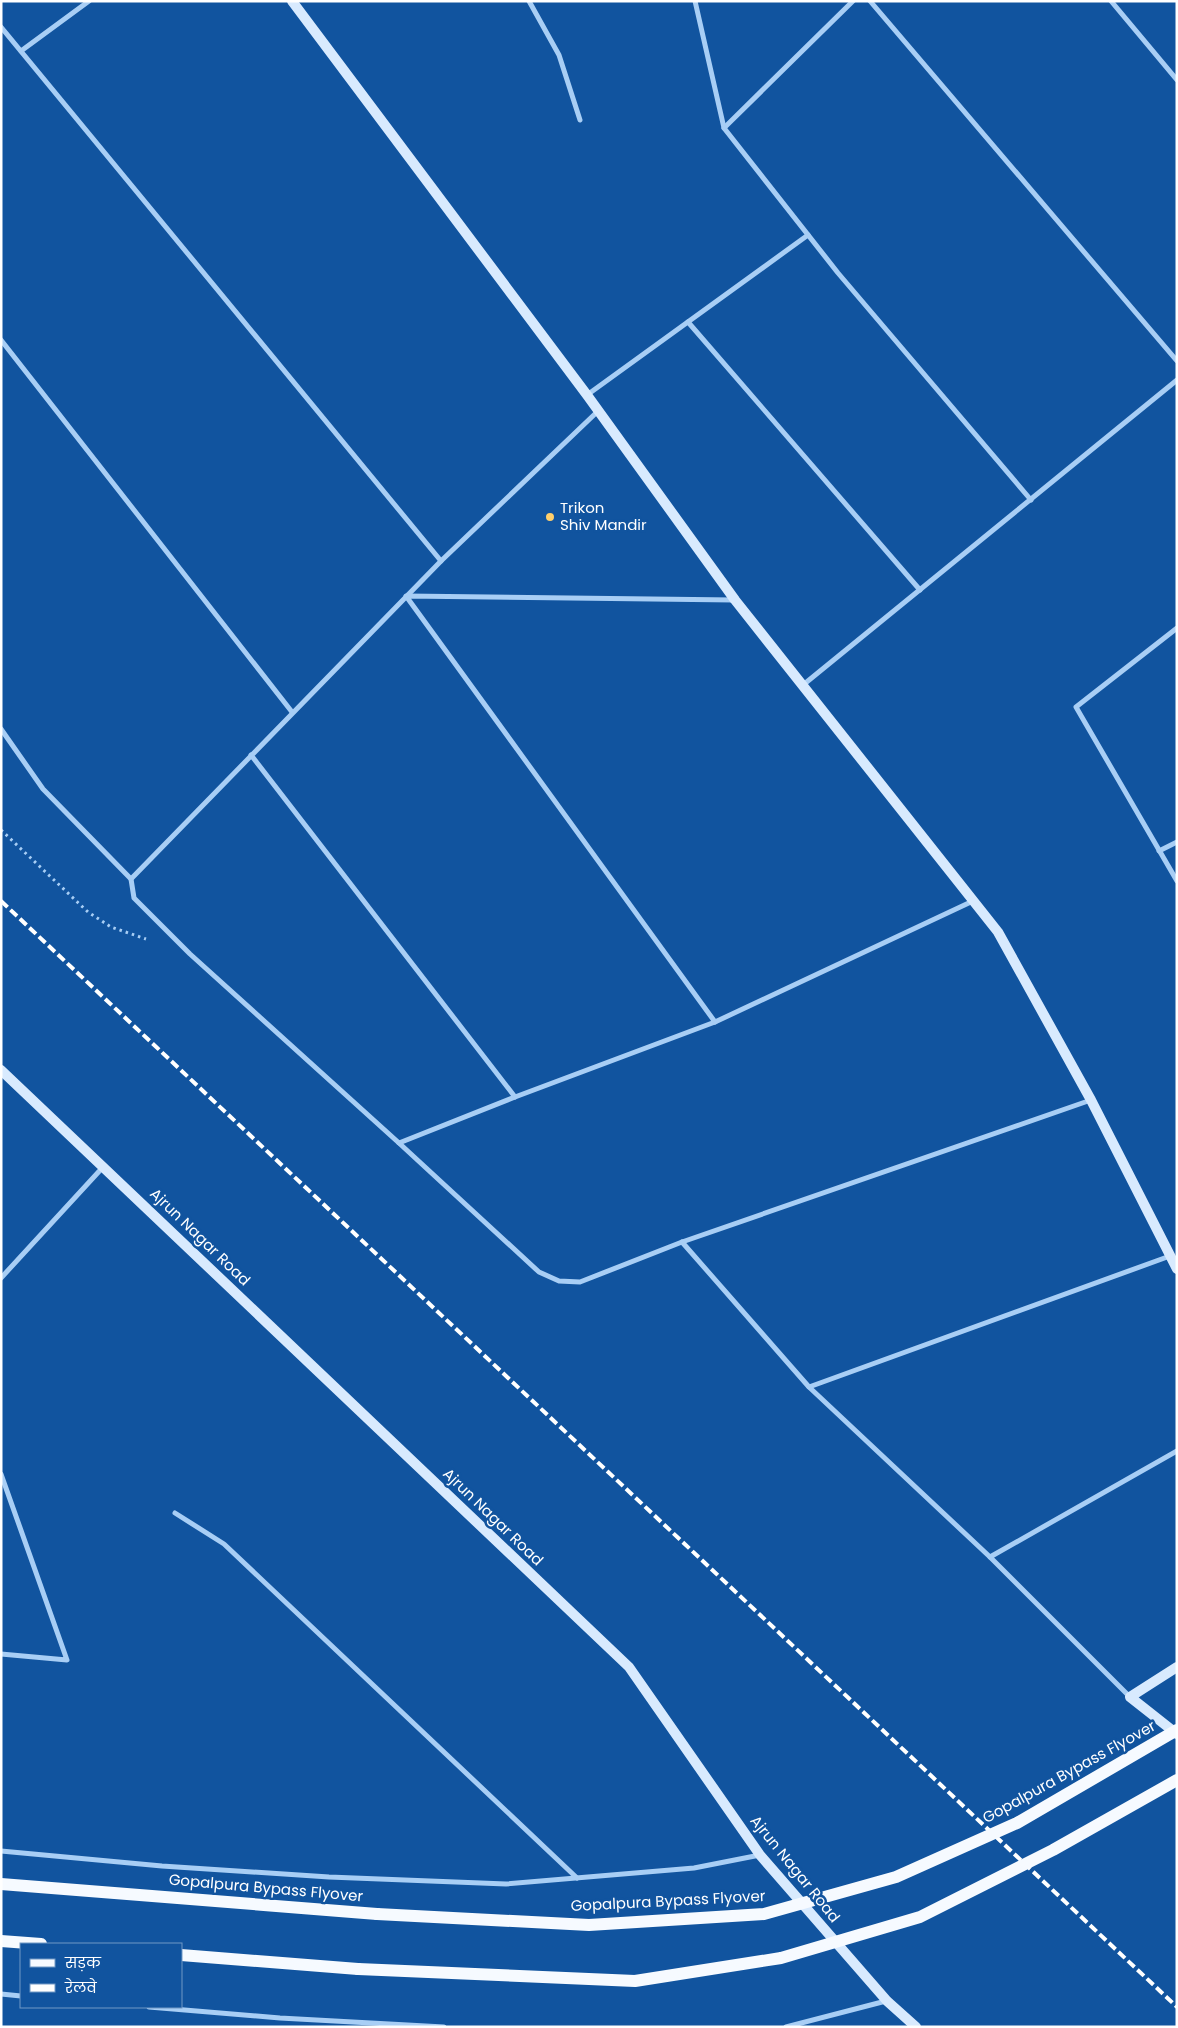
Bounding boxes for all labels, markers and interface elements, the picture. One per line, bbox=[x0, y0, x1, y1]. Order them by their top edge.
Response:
place label: Trikon Shiv Mandir bbox=[560, 497, 647, 535]
marker: Trikon Shiv Mandir bbox=[544, 511, 556, 523]
street label: Ajrun Nagar Road bbox=[146, 1183, 255, 1290]
street label: Ajrun Nagar Road bbox=[439, 1463, 548, 1570]
street label: Gopalpura Bypass Flyover bbox=[978, 1715, 1159, 1828]
street label: Ajrun Nagar Road bbox=[746, 1811, 845, 1927]
street label: Gopalpura Bypass Flyover bbox=[168, 1869, 364, 1906]
street label: Gopalpura Bypass Flyover bbox=[570, 1885, 766, 1916]
legend bbox=[20, 1943, 182, 2008]
text: सड़क bbox=[64, 1952, 102, 1973]
text: रेलवे bbox=[64, 1977, 98, 1998]

